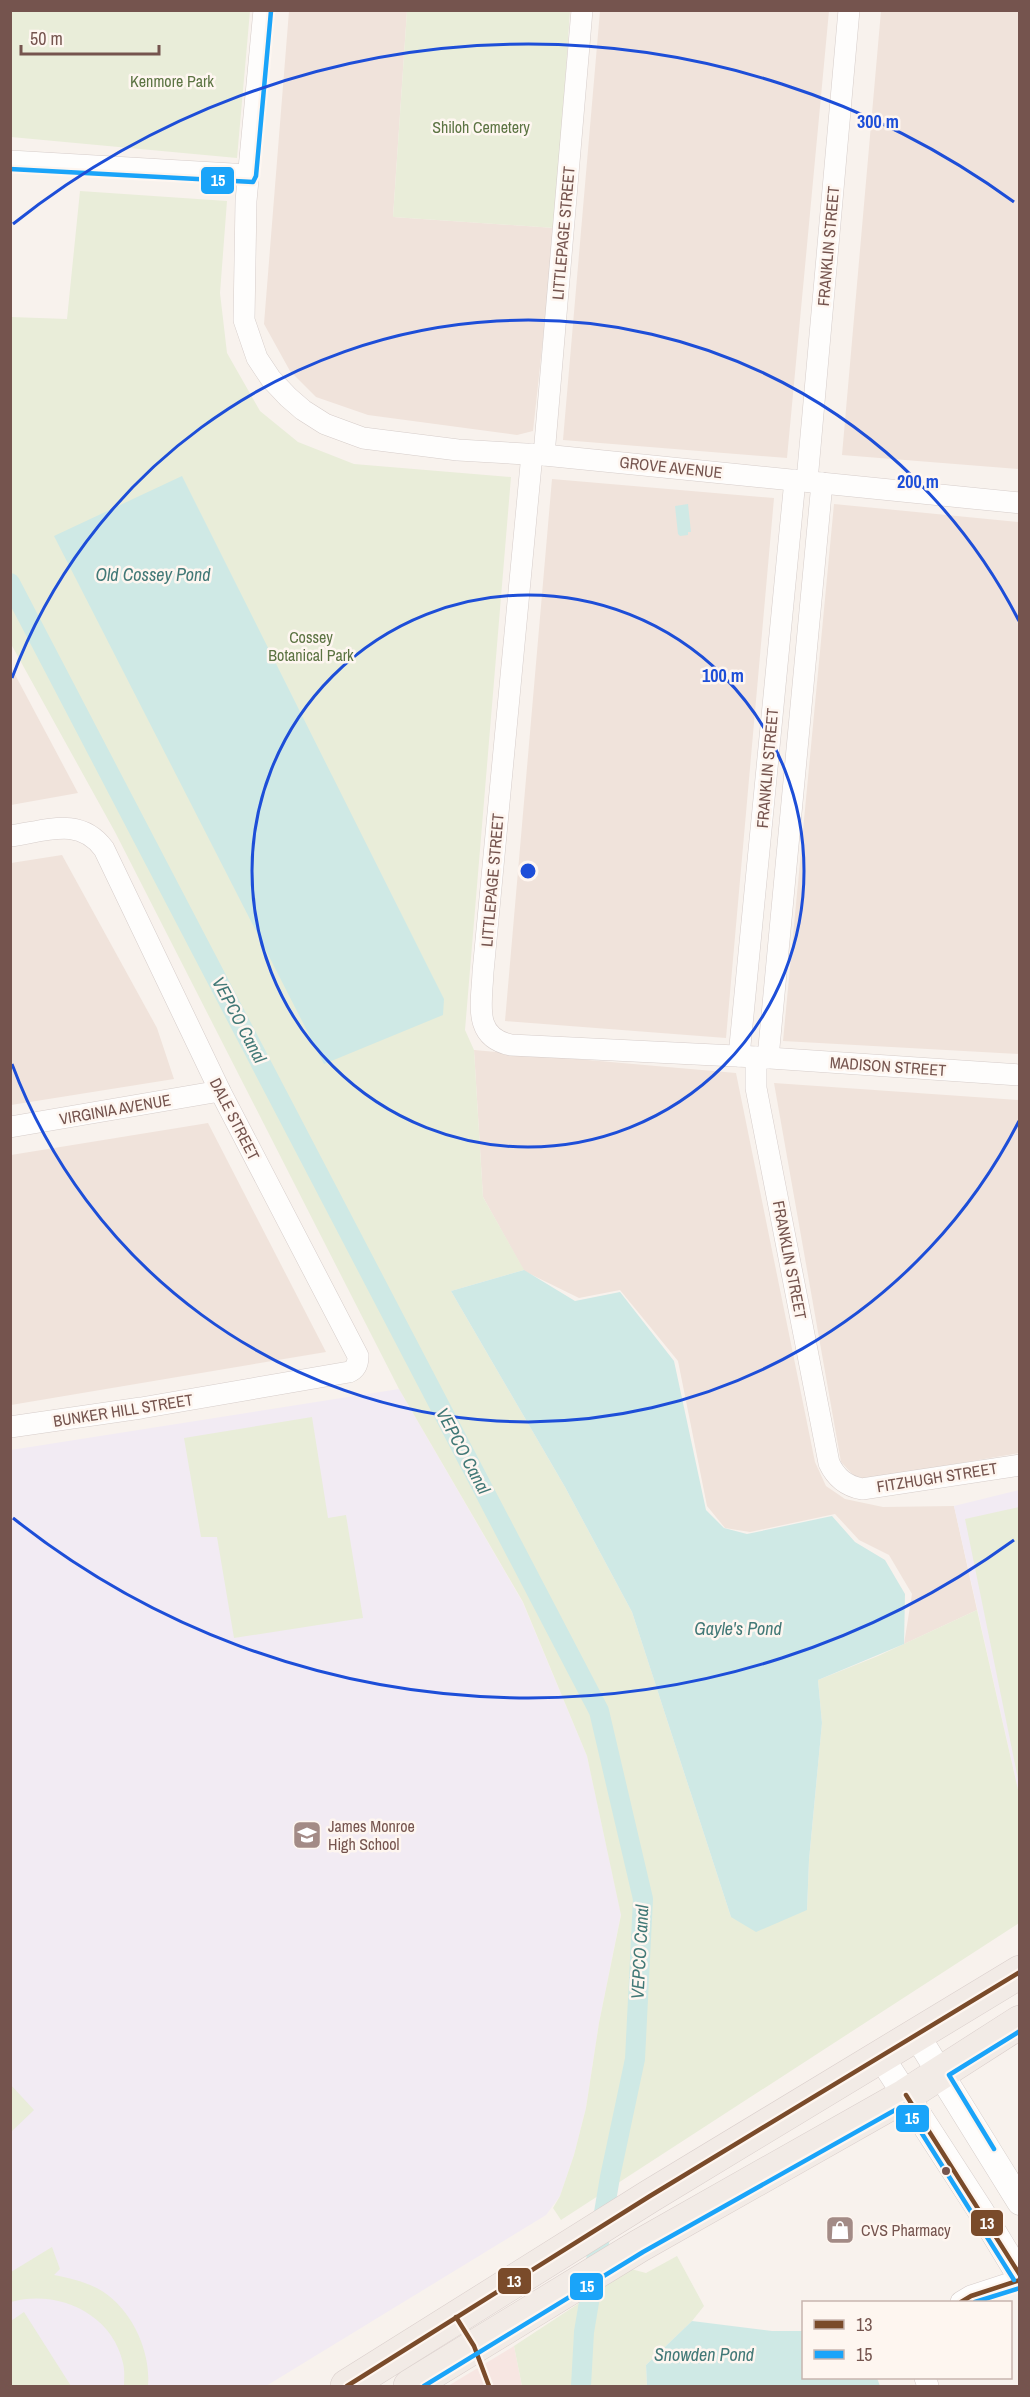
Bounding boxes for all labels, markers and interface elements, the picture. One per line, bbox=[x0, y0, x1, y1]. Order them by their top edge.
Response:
scale bar bbox=[21, 18, 159, 56]
text: 50 m bbox=[30, 26, 63, 51]
park label: Kenmore Park bbox=[130, 70, 214, 92]
text: 300 m bbox=[857, 109, 899, 134]
park label: Shiloh Cemetery bbox=[432, 116, 530, 138]
street label: LITTLEPAGE STREET bbox=[546, 165, 580, 301]
line badge: 15 bbox=[200, 166, 235, 195]
text: 15 bbox=[211, 169, 225, 191]
street label: FRANKLIN STREET bbox=[812, 185, 844, 307]
street label: GROVE AVENUE bbox=[618, 451, 724, 483]
text: 200 m bbox=[897, 469, 939, 494]
water label: Old Cossey Pond bbox=[96, 562, 211, 587]
park label: Cossey Botanical Park bbox=[268, 626, 354, 666]
text: 100 m bbox=[702, 663, 744, 688]
street label: FRANKLIN STREET bbox=[751, 707, 783, 829]
street label: LITTLEPAGE STREET bbox=[475, 812, 509, 948]
centre of rings bbox=[518, 861, 538, 881]
water label: VEPCO Canal bbox=[206, 972, 273, 1068]
street label: MADISON STREET bbox=[829, 1051, 947, 1081]
street label: DALE STREET bbox=[205, 1074, 265, 1164]
street label: VIRGINIA AVENUE bbox=[58, 1088, 172, 1130]
street label: FRANKLIN STREET bbox=[768, 1199, 812, 1321]
street label: BUNKER HILL STREET bbox=[52, 1388, 194, 1432]
water label: VEPCO Canal bbox=[430, 1403, 497, 1499]
street label: FITZHUGH STREET bbox=[875, 1457, 999, 1497]
water label: Gayle's Pond bbox=[694, 1616, 782, 1641]
place label: James Monroe High School bbox=[328, 1815, 415, 1855]
school or university icon: James Monroe High School bbox=[291, 1819, 323, 1851]
water label: VEPCO Canal bbox=[625, 1903, 654, 2000]
line badge: 15 bbox=[895, 2104, 930, 2133]
text: 15 bbox=[905, 2107, 919, 2129]
unlabelled marker bbox=[940, 2165, 952, 2177]
line badge: 13 bbox=[970, 2209, 1004, 2237]
text: 13 bbox=[980, 2212, 994, 2234]
shop icon: CVS Pharmacy bbox=[824, 2214, 856, 2246]
place label: CVS Pharmacy bbox=[861, 2219, 951, 2241]
line badge: 13 bbox=[497, 2267, 532, 2295]
text: 13 bbox=[507, 2270, 521, 2292]
line badge: 15 bbox=[569, 2272, 604, 2301]
text: 15 bbox=[580, 2275, 594, 2297]
legend bbox=[802, 2301, 1012, 2379]
text: 13 bbox=[856, 2312, 872, 2337]
water label: Snowden Pond bbox=[654, 2342, 755, 2367]
text: 15 bbox=[856, 2342, 872, 2367]

